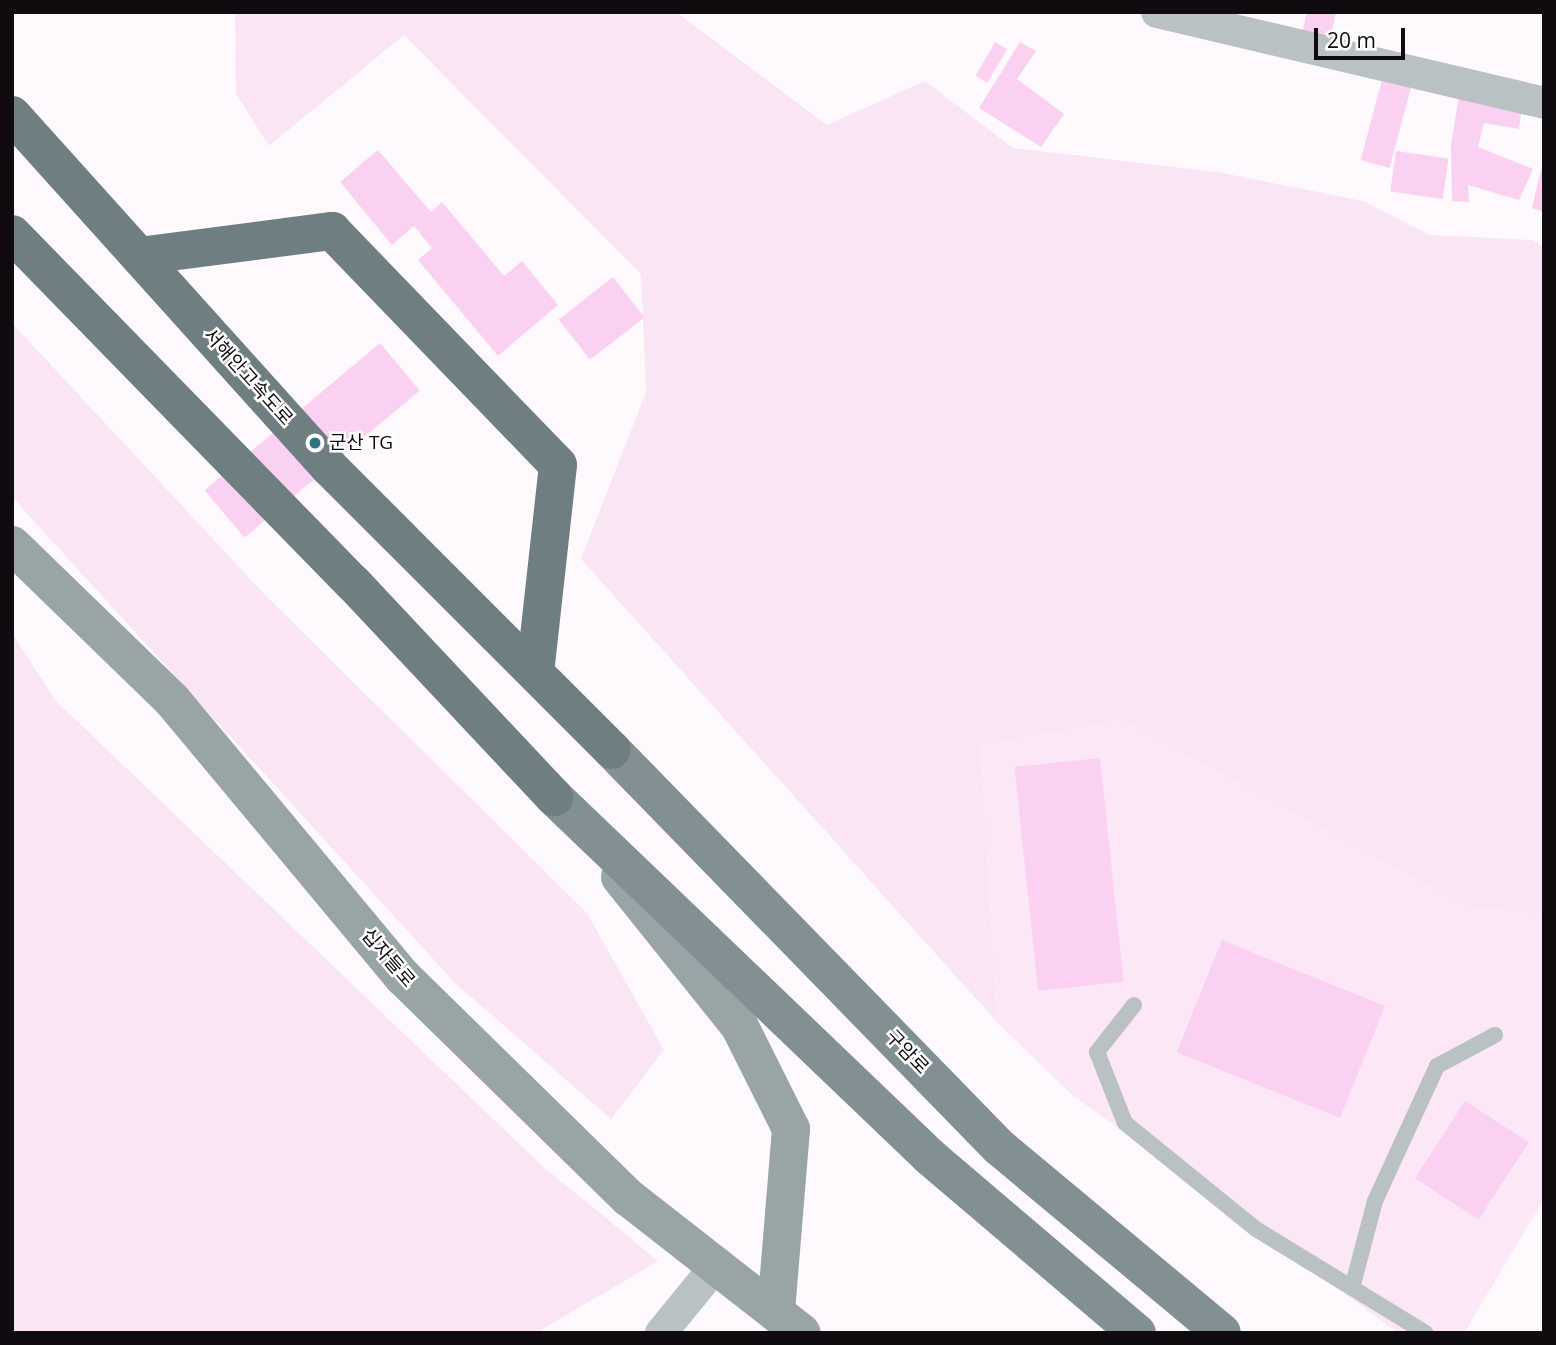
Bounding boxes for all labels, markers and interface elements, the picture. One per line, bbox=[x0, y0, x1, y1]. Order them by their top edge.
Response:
scale bar bbox=[1318, 14, 1409, 58]
text: 20 m bbox=[1327, 26, 1376, 54]
street label: 서해안고속도로 bbox=[199, 324, 297, 430]
place label: 군산 TG bbox=[329, 432, 393, 454]
marker: 군산 TG bbox=[307, 435, 323, 451]
street label: 십자들로 bbox=[356, 924, 420, 992]
street label: 구암로 bbox=[881, 1025, 933, 1079]

